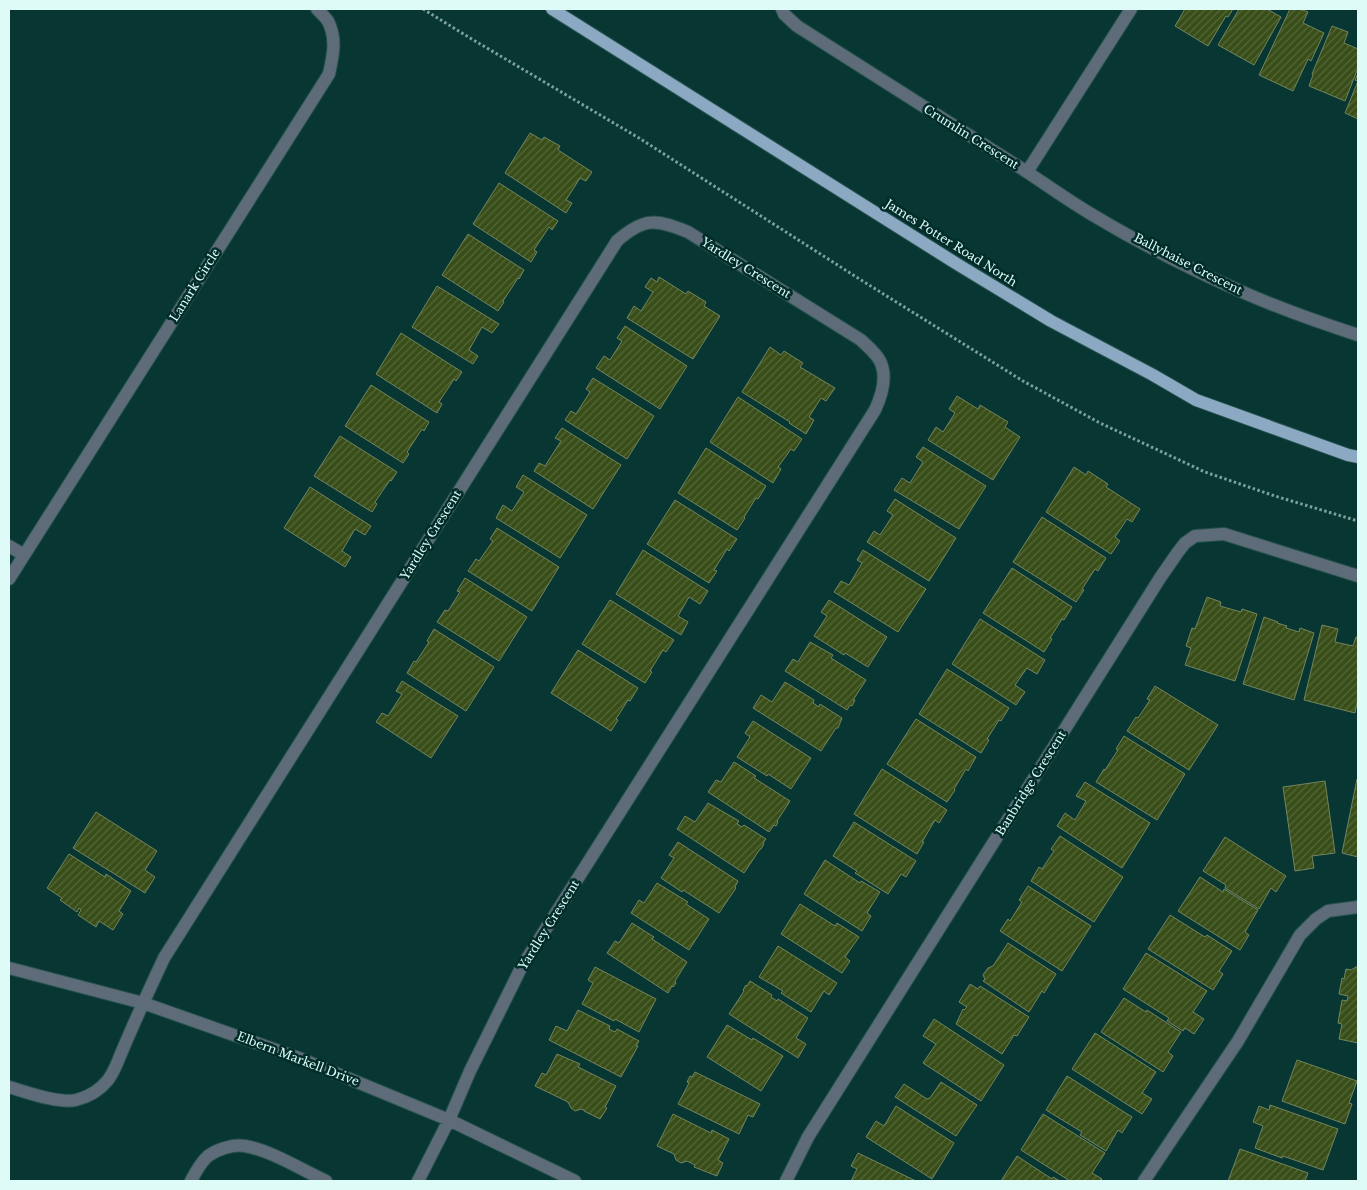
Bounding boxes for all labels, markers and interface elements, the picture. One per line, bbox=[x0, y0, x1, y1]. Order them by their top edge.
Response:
street label: Crumlin Crescent bbox=[921, 101, 1022, 172]
street label: James Potter Road North bbox=[881, 195, 1020, 289]
street label: Ballyhaise Crescent bbox=[1132, 230, 1245, 298]
street label: Yardley Crescent bbox=[698, 233, 794, 301]
street label: Lanark Circle bbox=[166, 245, 223, 324]
street label: Yardley Crescent bbox=[396, 487, 464, 583]
street label: Banbridge Crescent bbox=[992, 727, 1069, 838]
street label: Yardley Crescent bbox=[514, 877, 582, 973]
street label: Elbern Markell Drive bbox=[235, 1028, 361, 1089]

